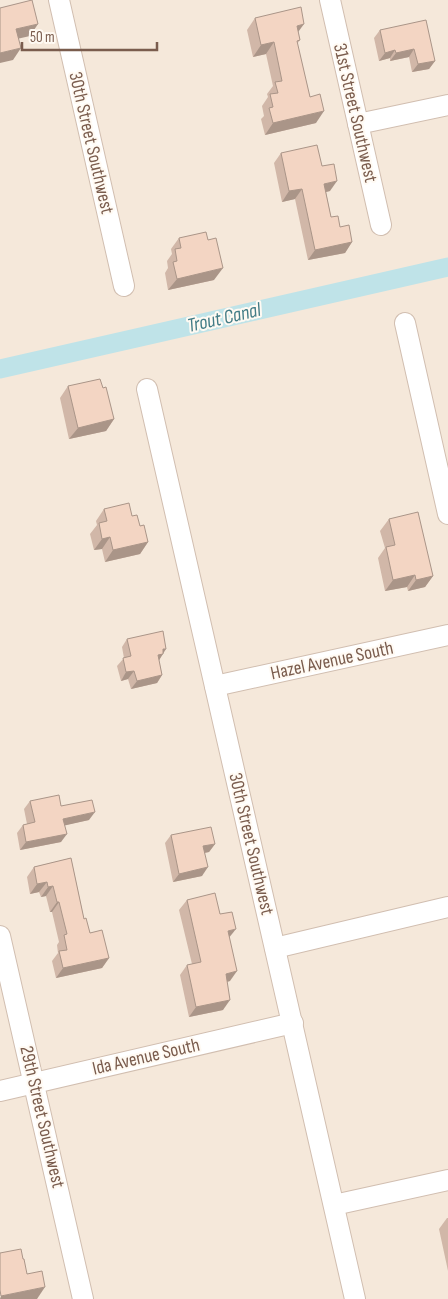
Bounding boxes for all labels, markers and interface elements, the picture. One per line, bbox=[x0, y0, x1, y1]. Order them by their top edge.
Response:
scale bar bbox=[22, 20, 158, 52]
text: 50 m bbox=[30, 28, 55, 47]
street label: 31st Street Southwest bbox=[328, 41, 382, 185]
street label: 30th Street Southwest bbox=[63, 70, 119, 217]
water label: Trout Canal bbox=[185, 298, 264, 338]
street label: Hazel Avenue South bbox=[268, 637, 396, 685]
street label: 30th Street Southwest bbox=[223, 771, 279, 918]
street label: Ida Avenue South bbox=[90, 1033, 202, 1081]
street label: 29th Street Southwest bbox=[14, 1044, 70, 1191]

